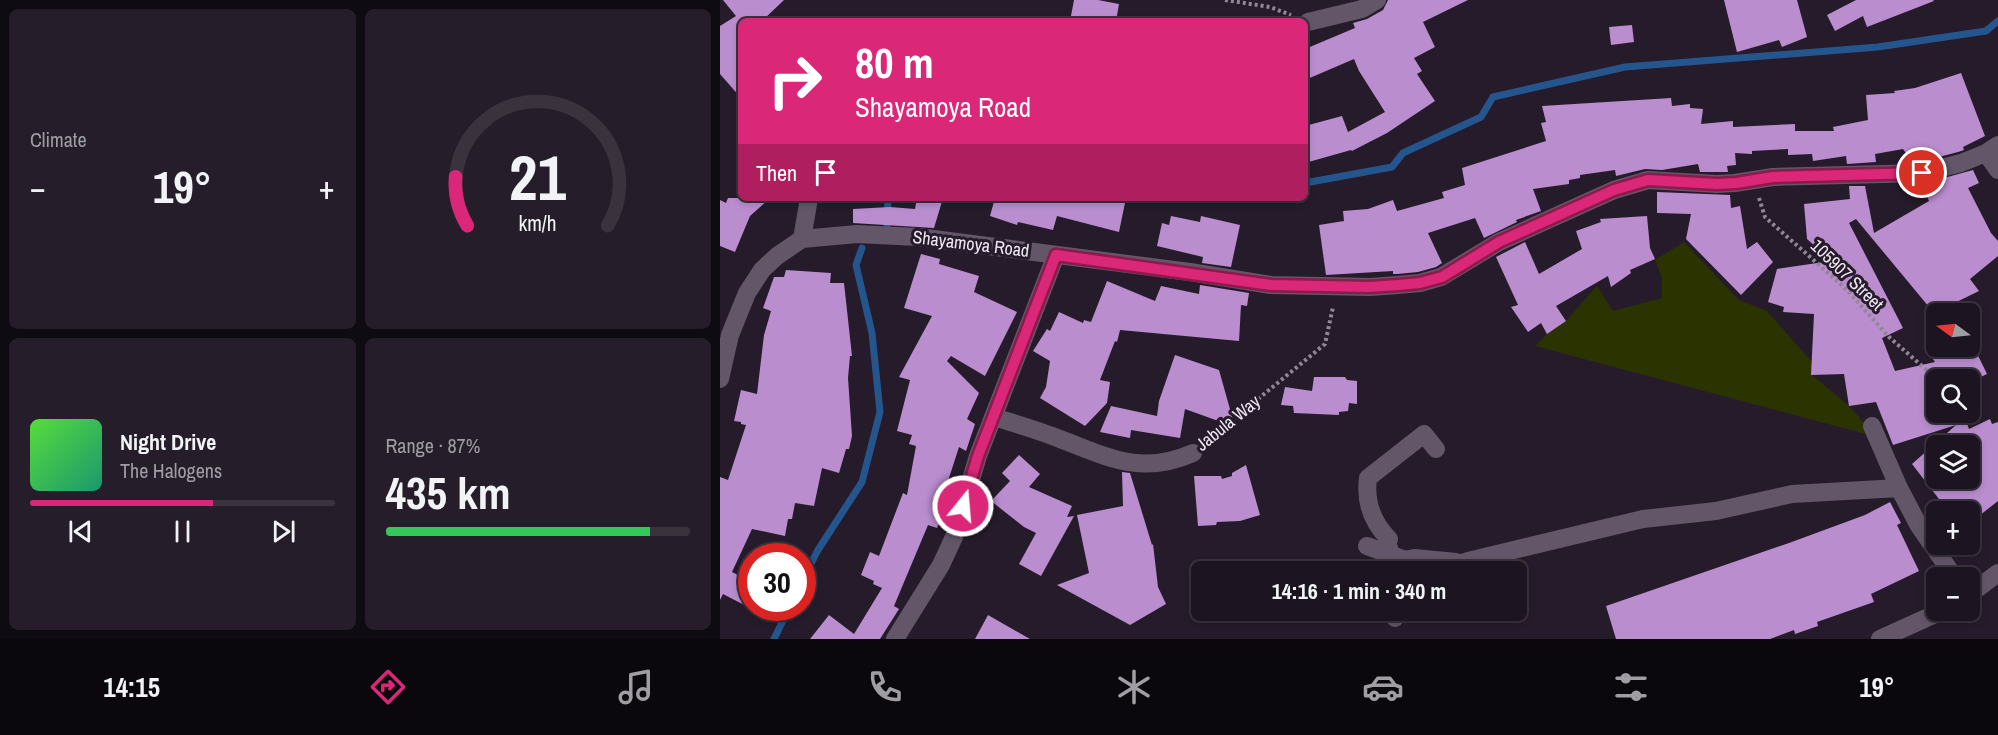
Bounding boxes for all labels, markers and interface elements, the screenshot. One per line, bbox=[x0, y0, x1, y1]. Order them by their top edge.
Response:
text: 80 m bbox=[855, 35, 934, 91]
icon: right bbox=[756, 42, 834, 120]
text: Shayamoya Road bbox=[855, 89, 1031, 125]
text: Climate bbox=[30, 126, 87, 153]
text: 21 bbox=[509, 135, 567, 219]
pin bbox=[1896, 147, 1947, 198]
text: 19° bbox=[153, 156, 212, 217]
icon: arrive bbox=[809, 156, 842, 189]
icon: arrive bbox=[1905, 156, 1938, 189]
text: Then bbox=[756, 158, 797, 188]
text: − bbox=[30, 165, 46, 209]
text: + bbox=[319, 165, 334, 209]
text: km/h bbox=[519, 209, 557, 238]
street label: Shayamoya Road bbox=[911, 224, 1031, 263]
street label: 105907 Street bbox=[1805, 233, 1889, 316]
north arrow bbox=[1926, 303, 1980, 357]
map controls bbox=[1926, 303, 1980, 621]
button: search bbox=[1926, 369, 1980, 423]
street label: Jabula Way bbox=[1190, 388, 1266, 456]
text: Night Drive bbox=[120, 427, 216, 457]
text: Range · 87% bbox=[386, 432, 480, 459]
button: layers bbox=[1926, 435, 1980, 489]
text: The Halogens bbox=[120, 457, 222, 484]
text: 435 km bbox=[386, 462, 511, 523]
position arrow bbox=[931, 474, 995, 538]
button: + bbox=[1926, 501, 1980, 555]
icon: previous bbox=[64, 515, 97, 548]
icon: pause bbox=[166, 515, 199, 548]
icon: next bbox=[267, 515, 300, 548]
speed limit sign: 30 bbox=[738, 543, 816, 621]
button: − bbox=[1926, 567, 1980, 621]
text: 14:16 · 1 min · 340 m bbox=[1272, 576, 1446, 606]
icon: directions bbox=[367, 666, 409, 708]
icon: music bbox=[615, 666, 657, 708]
icon: phone bbox=[864, 666, 906, 708]
icon: climate bbox=[1113, 666, 1155, 708]
icon: car bbox=[1362, 666, 1404, 708]
icon: filters bbox=[1610, 666, 1652, 708]
text: 14:15 bbox=[103, 669, 160, 705]
text: 19° bbox=[1859, 669, 1895, 705]

